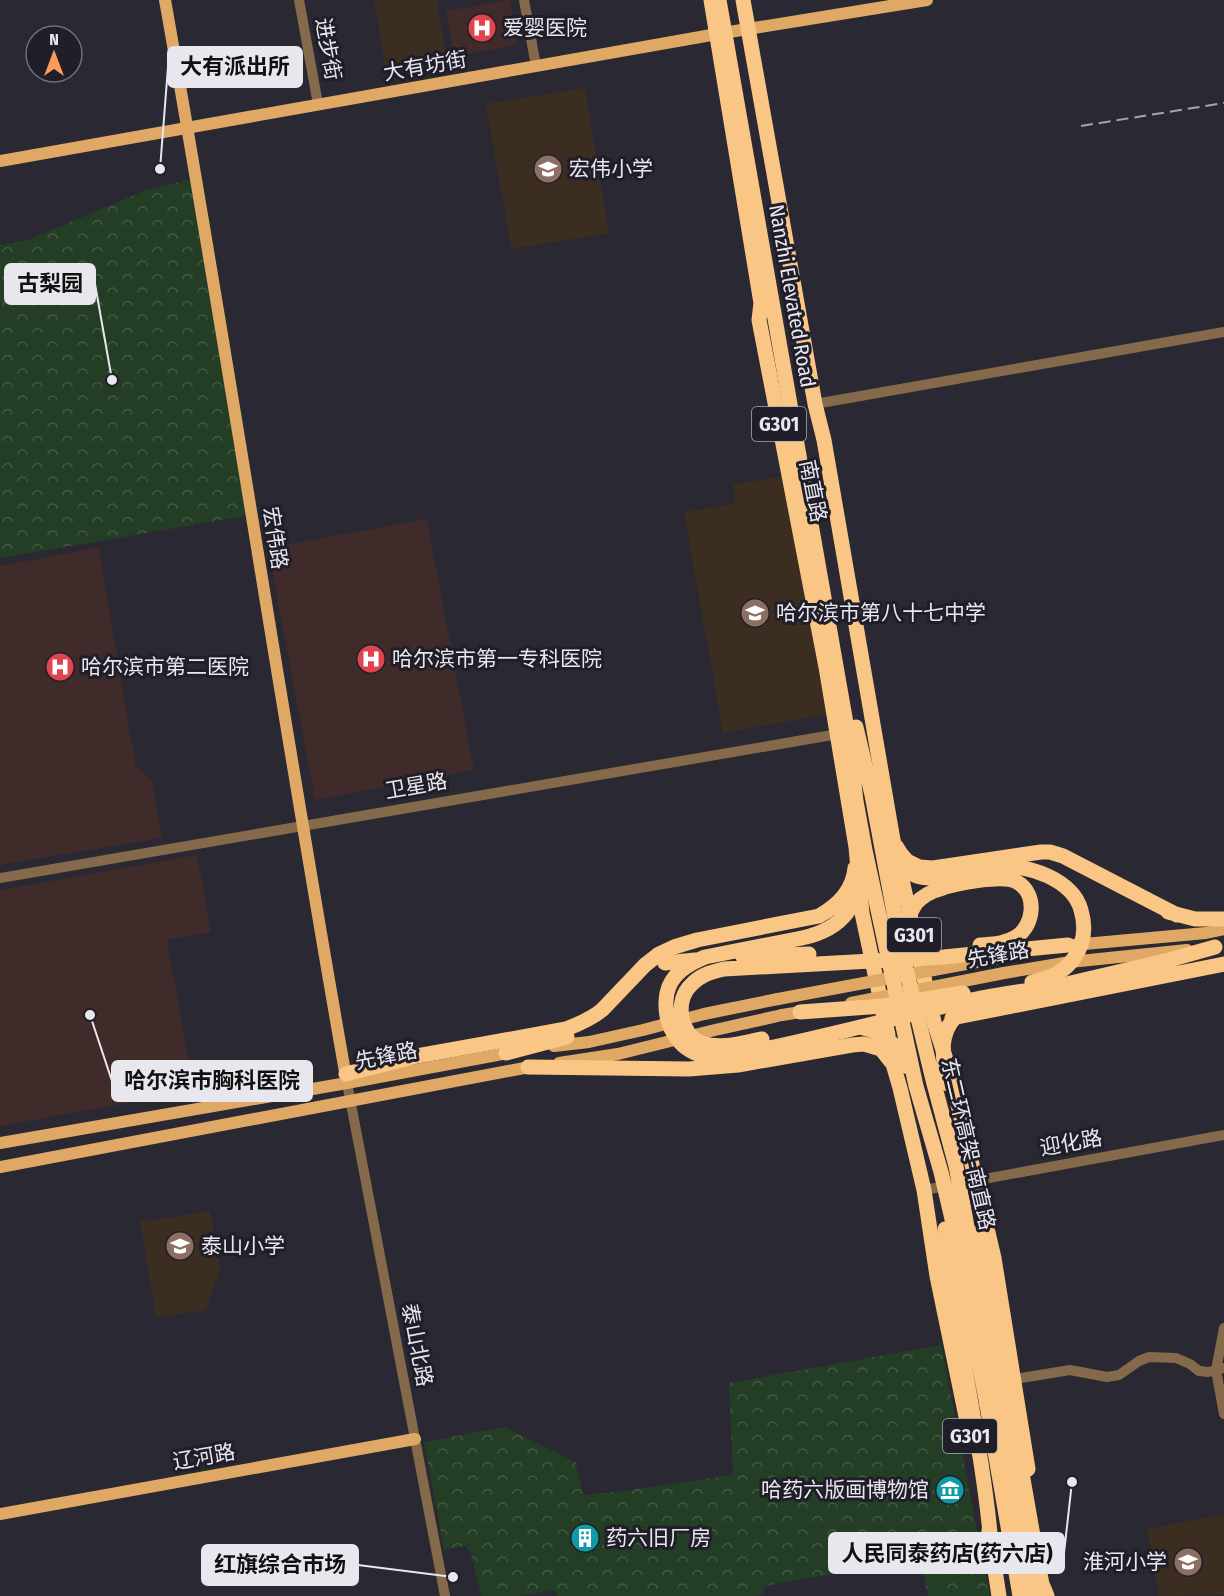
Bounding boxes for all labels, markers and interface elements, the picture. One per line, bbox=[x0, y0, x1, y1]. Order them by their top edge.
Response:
hospital icon: 爱婴医院 bbox=[466, 12, 498, 44]
place label: 爱婴医院 bbox=[503, 15, 587, 41]
street label: 进步街 bbox=[310, 16, 346, 82]
north arrow bbox=[24, 24, 84, 84]
text: N bbox=[49, 30, 59, 49]
street label: 大有坊街 bbox=[381, 46, 469, 86]
callout: 大有派出所 bbox=[168, 47, 302, 87]
text: 大有派出所 bbox=[180, 53, 290, 80]
school or university icon: 宏伟小学 bbox=[532, 153, 564, 185]
place label: 宏伟小学 bbox=[569, 156, 653, 182]
street label: Nanzhi Elevated Road bbox=[763, 203, 821, 389]
callout: 古梨园 bbox=[5, 264, 95, 304]
text: 古梨园 bbox=[17, 270, 83, 297]
road number: G301 bbox=[752, 407, 806, 441]
street label: 南直路 bbox=[794, 458, 832, 524]
street label: 宏伟路 bbox=[257, 505, 293, 571]
school or university icon: 哈尔滨市第八十七中学 bbox=[739, 597, 771, 629]
place label: 哈尔滨市第八十七中学 bbox=[776, 600, 986, 626]
hospital icon: 哈尔滨市第一专科医院 bbox=[355, 643, 387, 675]
place label: 哈尔滨市第一专科医院 bbox=[392, 646, 602, 672]
hospital icon: 哈尔滨市第二医院 bbox=[44, 651, 76, 683]
place label: 哈尔滨市第二医院 bbox=[81, 654, 249, 680]
street label: 卫星路 bbox=[383, 768, 449, 804]
road number: G301 bbox=[887, 918, 941, 952]
street label: 先锋路 bbox=[965, 937, 1031, 973]
street label: 先锋路 bbox=[353, 1037, 419, 1075]
street label: 东二环高架-南直路 bbox=[936, 1055, 1000, 1233]
callout: 哈尔滨市胸科医院 bbox=[112, 1061, 312, 1101]
text: 哈尔滨市胸科医院 bbox=[124, 1067, 300, 1094]
street label: 迎化路 bbox=[1038, 1125, 1104, 1161]
school or university icon: 泰山小学 bbox=[164, 1230, 196, 1262]
place label: 泰山小学 bbox=[201, 1233, 285, 1259]
street label: 泰山北路 bbox=[396, 1301, 438, 1389]
road number: G301 bbox=[943, 1419, 997, 1453]
street label: 辽河路 bbox=[171, 1439, 237, 1475]
museum icon: 哈药六版画博物馆 bbox=[934, 1474, 966, 1506]
place label: 哈药六版画博物馆 bbox=[761, 1477, 929, 1503]
building icon: 药六旧厂房 bbox=[569, 1522, 601, 1554]
place label: 药六旧厂房 bbox=[606, 1525, 711, 1551]
callout: 人民同泰药店(药六店) bbox=[829, 1533, 1064, 1573]
text: 人民同泰药店(药六店) bbox=[841, 1540, 1053, 1567]
callout: 红旗综合市场 bbox=[202, 1545, 358, 1585]
school or university icon: 淮河小学 bbox=[1172, 1546, 1204, 1578]
place label: 淮河小学 bbox=[1083, 1549, 1167, 1575]
text: 红旗综合市场 bbox=[214, 1551, 346, 1578]

